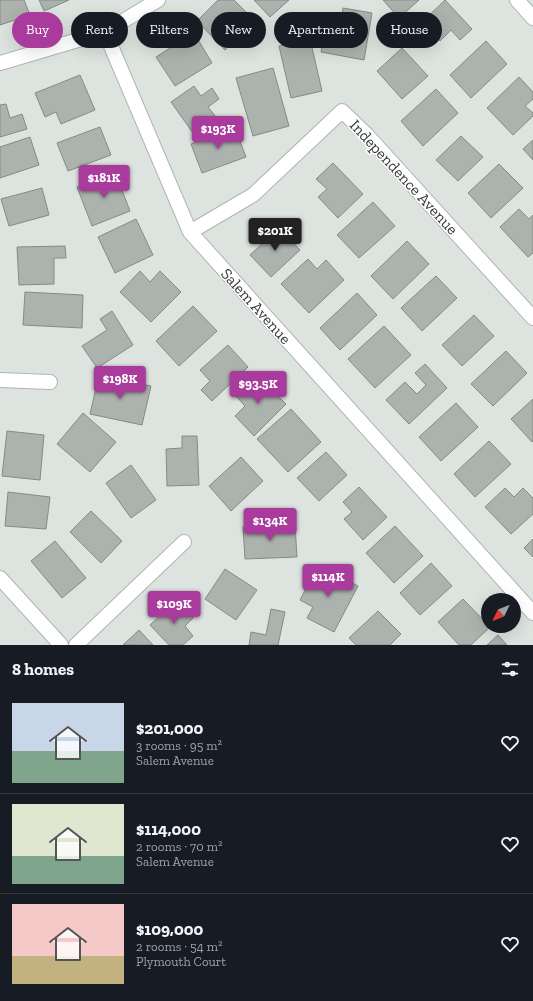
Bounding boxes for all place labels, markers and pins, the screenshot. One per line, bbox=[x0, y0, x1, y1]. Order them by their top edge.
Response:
pin: $193K bbox=[190, 116, 246, 150]
pin: $181K bbox=[76, 165, 132, 199]
pin: $201K bbox=[247, 218, 303, 252]
pin: $198K bbox=[92, 366, 148, 400]
pin: $93.5K bbox=[225, 371, 291, 405]
pin: $134K bbox=[242, 508, 298, 542]
pin: $114K bbox=[300, 564, 356, 598]
pin: $109K bbox=[146, 591, 202, 625]

